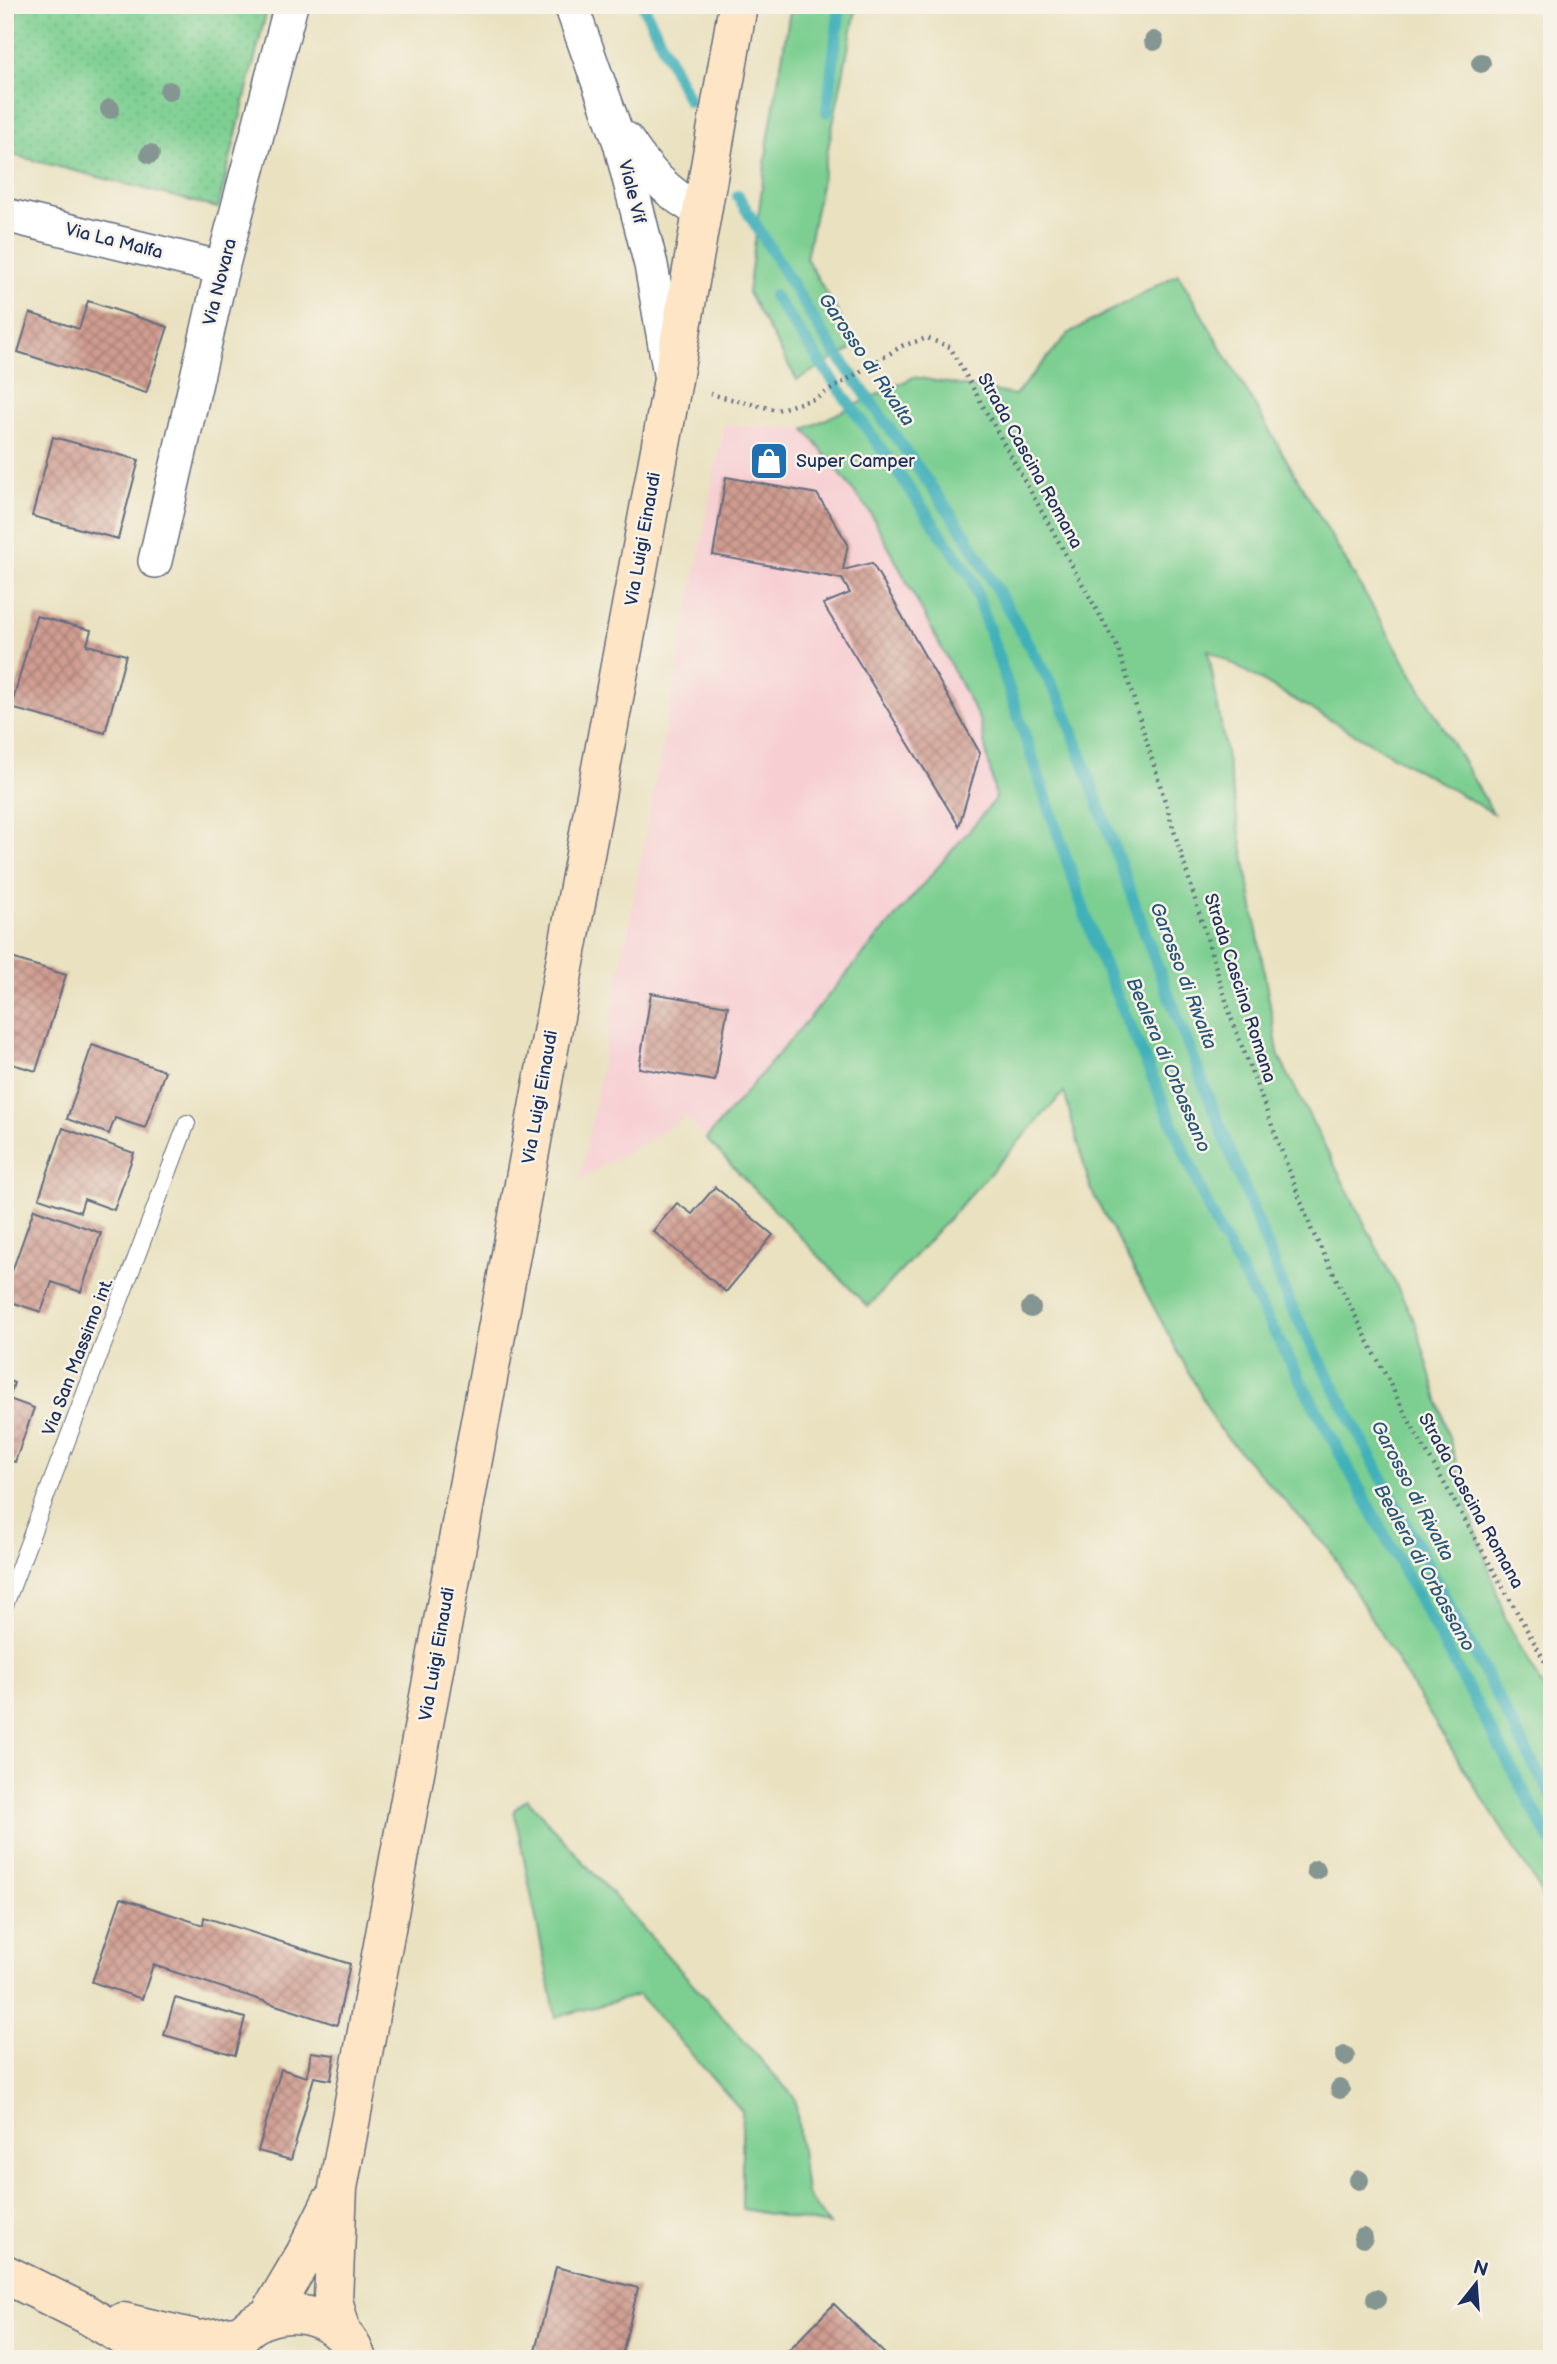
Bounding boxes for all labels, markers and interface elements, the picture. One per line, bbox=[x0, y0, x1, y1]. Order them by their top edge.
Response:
street label: Viale Vif bbox=[614, 158, 650, 227]
street label: Via La Malfa bbox=[63, 219, 165, 263]
street label: Via Novara bbox=[199, 236, 241, 328]
water label: Garosso di Rivalta bbox=[813, 289, 919, 431]
street label: Strada Cascina Romana bbox=[973, 370, 1087, 552]
shop icon: Super Camper bbox=[748, 440, 790, 482]
place label: Super Camper bbox=[796, 451, 915, 472]
street label: Via Luigi Einaudi bbox=[621, 471, 665, 607]
street label: Strada Cascina Romana bbox=[1200, 891, 1280, 1085]
water label: Garosso di Rivalta bbox=[1144, 899, 1222, 1053]
water label: Bealera di Orbassano bbox=[1121, 974, 1215, 1156]
street label: Via Luigi Einaudi bbox=[518, 1029, 562, 1165]
street label: Via San Massimo int. bbox=[38, 1275, 118, 1439]
street label: Strada Cascina Romana bbox=[1414, 1410, 1528, 1592]
water label: Garosso di Rivalta bbox=[1365, 1417, 1459, 1565]
water label: Bealera di Orbassano bbox=[1369, 1480, 1479, 1656]
street label: Via Luigi Einaudi bbox=[415, 1586, 459, 1722]
north arrow bbox=[1442, 2248, 1512, 2318]
text: N bbox=[1470, 2256, 1491, 2282]

